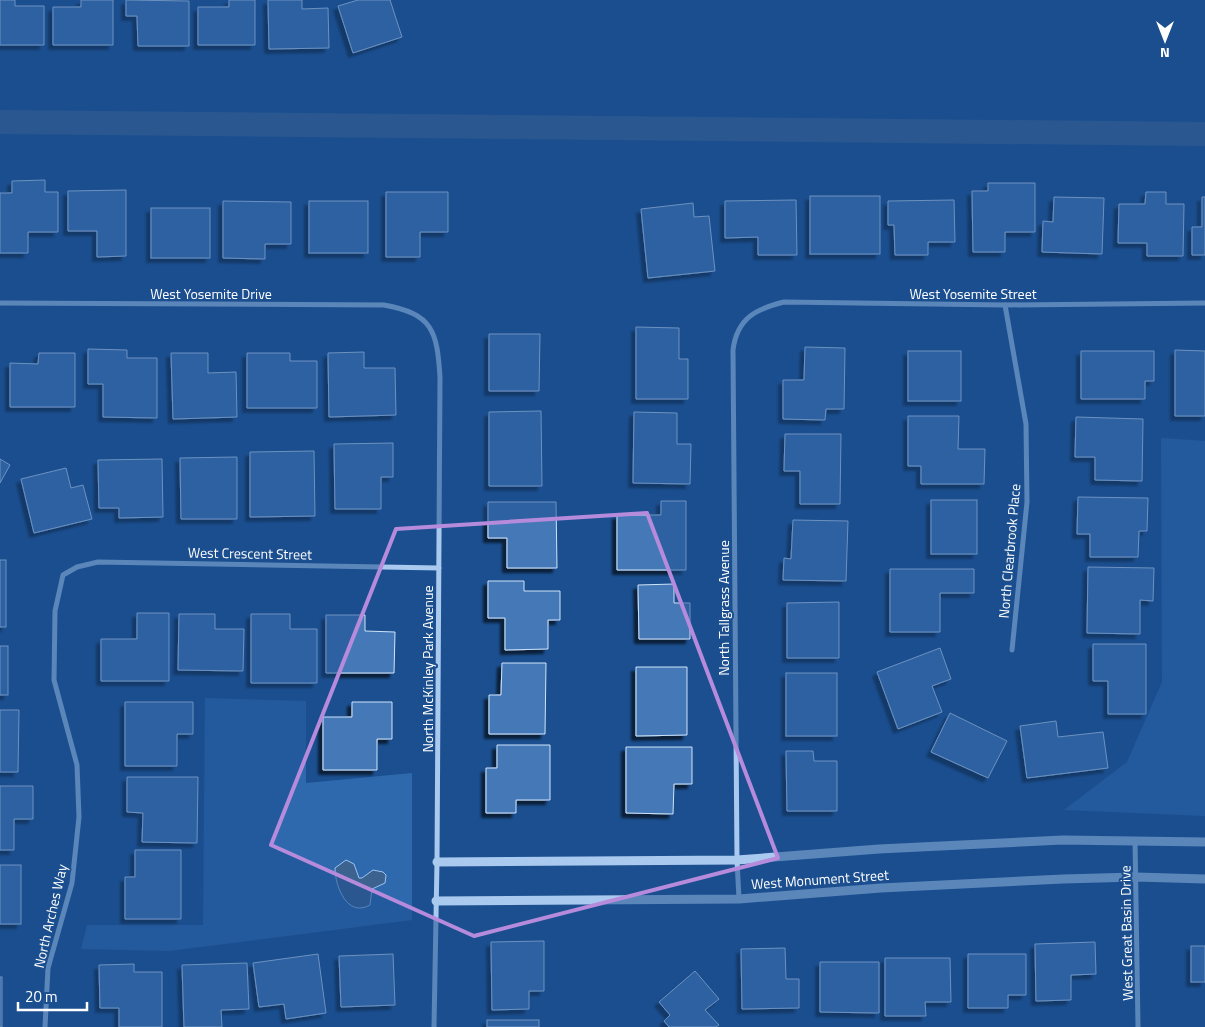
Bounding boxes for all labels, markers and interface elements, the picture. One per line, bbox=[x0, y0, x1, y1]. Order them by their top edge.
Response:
north arrow bbox=[1140, 15, 1190, 65]
text: N bbox=[1160, 43, 1170, 64]
street label: West Yosemite Drive bbox=[150, 283, 272, 304]
street label: West Yosemite Street bbox=[909, 283, 1037, 304]
street label: North Clearbrook Place bbox=[993, 483, 1025, 619]
street label: North Tallgrass Avenue bbox=[713, 540, 734, 676]
street label: West Crescent Street bbox=[188, 541, 312, 565]
street label: North McKinley Park Avenue bbox=[417, 585, 438, 753]
street label: North Arches Way bbox=[28, 862, 72, 970]
street label: West Monument Street bbox=[750, 864, 890, 894]
street label: West Great Basin Drive bbox=[1114, 865, 1138, 1001]
scale bar bbox=[18, 980, 86, 1012]
text: 20 m bbox=[25, 985, 58, 1008]

